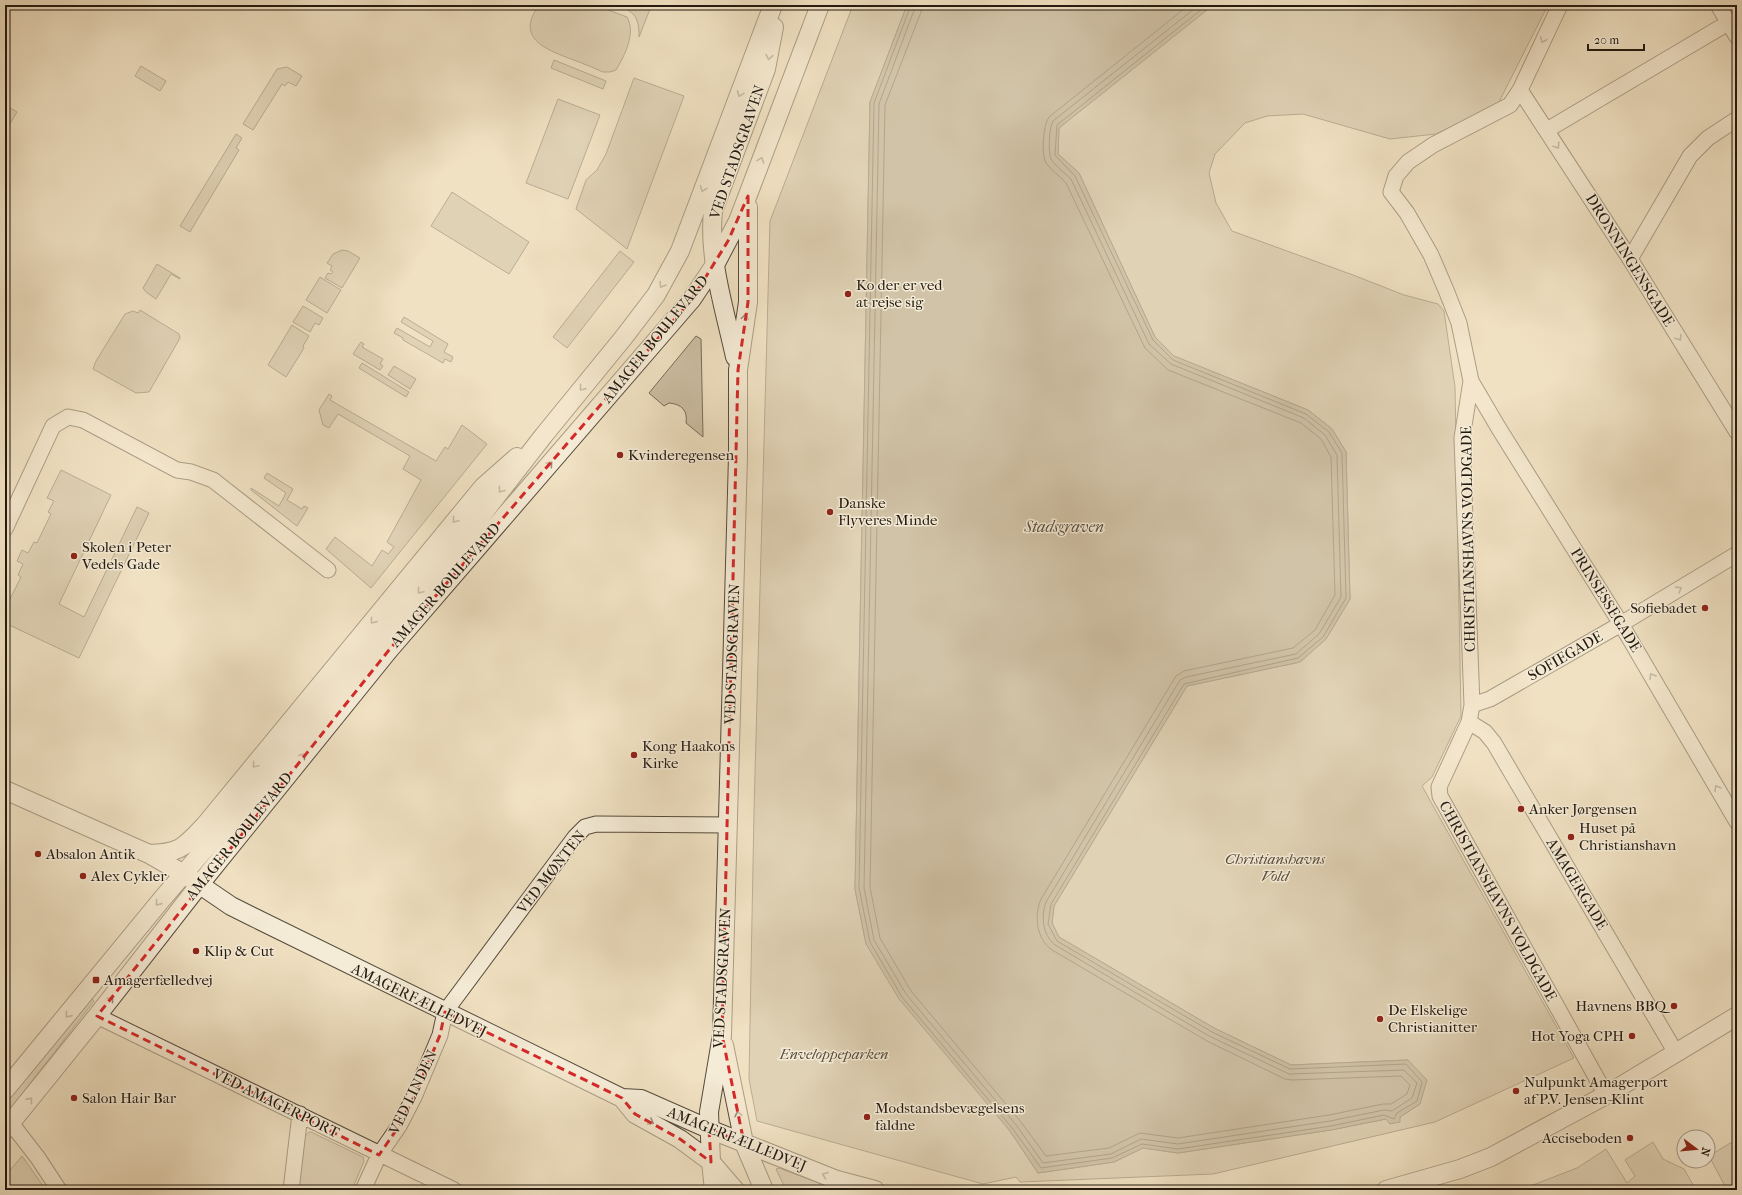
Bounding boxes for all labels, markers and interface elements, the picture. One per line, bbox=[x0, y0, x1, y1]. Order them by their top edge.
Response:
scale bar bbox=[1588, 26, 1644, 52]
text: 20 m bbox=[1594, 33, 1619, 47]
one-way arrow bbox=[1540, 36, 1548, 44]
one-way arrow bbox=[765, 54, 773, 60]
street label: VED STADSGRAVEN bbox=[705, 82, 769, 222]
one-way arrow bbox=[736, 90, 744, 97]
one-way arrow bbox=[1552, 142, 1560, 149]
one-way arrow bbox=[757, 156, 765, 163]
one-way arrow bbox=[700, 185, 708, 192]
street label: DRONNINGENSGADE bbox=[1582, 190, 1678, 330]
street label: AMAGER BOULEVARD bbox=[597, 272, 712, 407]
place label: Ko der er ved at rejse sig bbox=[856, 276, 943, 311]
one-way arrow bbox=[659, 281, 666, 288]
marker: Ko der er ved at rejse sig bbox=[843, 289, 853, 299]
one-way arrow bbox=[740, 314, 749, 320]
one-way arrow bbox=[1675, 334, 1682, 341]
one-way arrow bbox=[580, 384, 587, 391]
street label: CHRISTIANSHAVNS VOLDGADE bbox=[1457, 426, 1479, 652]
place label: Kvinderegensen bbox=[628, 446, 734, 464]
marker: Kvinderegensen bbox=[615, 450, 625, 460]
one-way arrow bbox=[545, 461, 552, 469]
one-way arrow bbox=[499, 486, 506, 493]
place label: Danske Flyveres Minde bbox=[838, 494, 938, 529]
marker: Danske Flyveres Minde bbox=[825, 507, 835, 517]
one-way arrow bbox=[453, 515, 460, 523]
water label: Stadsgraven bbox=[1023, 517, 1104, 536]
street label: AMAGER BOULEVARD bbox=[385, 519, 504, 652]
place label: Skolen i Peter Vedels Gade bbox=[81, 538, 172, 573]
street label: PRINSESSEGADE bbox=[1567, 545, 1645, 655]
marker: Skolen i Peter Vedels Gade bbox=[69, 551, 79, 561]
street label: VED STADSGRAVEN bbox=[721, 583, 743, 726]
one-way arrow bbox=[418, 587, 425, 594]
one-way arrow bbox=[1675, 587, 1682, 594]
place label: Sofiebadet bbox=[1630, 599, 1698, 617]
marker: Sofiebadet bbox=[1700, 603, 1710, 613]
one-way arrow bbox=[371, 616, 378, 623]
street label: SOFIEGADE bbox=[1524, 627, 1606, 685]
one-way arrow bbox=[1649, 673, 1656, 680]
place label: Kong Haakons Kirke bbox=[642, 737, 736, 772]
marker: Kong Haakons Kirke bbox=[629, 750, 639, 760]
one-way arrow bbox=[299, 753, 306, 761]
one-way arrow bbox=[252, 760, 259, 767]
street label: AMAGER BOULEVARD bbox=[181, 769, 296, 904]
one-way arrow bbox=[1715, 785, 1722, 792]
street label: CHRISTIANSHAVNS VOLDGADE bbox=[1435, 798, 1561, 1004]
place label: Anker Jørgensen bbox=[1528, 800, 1637, 818]
marker: Anker Jørgensen bbox=[1516, 804, 1526, 814]
place label: Huset på Christianshavn bbox=[1579, 819, 1676, 854]
street label: VED MØNTEN bbox=[512, 826, 590, 918]
marker: Huset på Christianshavn bbox=[1566, 832, 1576, 842]
street label: AMAGERGADE bbox=[1542, 834, 1611, 933]
place label: Absalon Antik bbox=[45, 845, 136, 863]
marker: Absalon Antik bbox=[33, 849, 43, 859]
park label: Christianshavns Vold bbox=[1225, 850, 1325, 885]
place label: Alex Cykler bbox=[90, 867, 167, 885]
marker: Alex Cykler bbox=[78, 871, 88, 881]
one-way arrow bbox=[156, 899, 163, 906]
street label: VED STADSGRAVEN bbox=[709, 907, 735, 1050]
place label: Klip & Cut bbox=[204, 942, 275, 960]
marker: Klip & Cut bbox=[191, 946, 201, 956]
street label: AMAGERFÆLLEDVEJ bbox=[347, 959, 490, 1041]
place label: Amagerfælledvej bbox=[103, 971, 213, 989]
marker: Amagerfælledvej bbox=[91, 975, 101, 985]
one-way arrow bbox=[107, 996, 114, 1003]
place label: Havnens BBQ bbox=[1575, 997, 1671, 1015]
place label: De Elskelige Christianitter bbox=[1388, 1001, 1478, 1036]
marker: Havnens BBQ bbox=[1669, 1001, 1679, 1011]
one-way arrow bbox=[65, 1011, 72, 1018]
marker: De Elskelige Christianitter bbox=[1375, 1014, 1385, 1024]
place label: Hot Yoga CPH bbox=[1531, 1027, 1624, 1045]
marker: Hot Yoga CPH bbox=[1627, 1031, 1637, 1041]
park label: Enveloppeparken bbox=[778, 1045, 889, 1063]
street label: VED LINDEN bbox=[384, 1046, 441, 1138]
street label: VED AMAGERPORT bbox=[209, 1064, 343, 1142]
place label: Nulpunkt Amagerport af P.V. Jensen-Klint bbox=[1524, 1073, 1669, 1108]
marker: Nulpunkt Amagerport af P.V. Jensen-Klint bbox=[1511, 1086, 1521, 1096]
place label: Salon Hair Bar bbox=[82, 1089, 177, 1107]
marker: Salon Hair Bar bbox=[69, 1093, 79, 1103]
one-way arrow bbox=[25, 1097, 32, 1104]
place label: Modstandsbevægelsens faldne bbox=[875, 1099, 1025, 1134]
street label: AMAGERFÆLLEDVEJ bbox=[664, 1102, 809, 1175]
one-way arrow bbox=[735, 1111, 743, 1117]
marker: Modstandsbevægelsens faldne bbox=[862, 1112, 872, 1122]
one-way arrow bbox=[647, 1118, 655, 1125]
place label: Acciseboden bbox=[1541, 1129, 1622, 1147]
north arrow bbox=[1676, 1129, 1716, 1169]
marker: Acciseboden bbox=[1625, 1133, 1635, 1143]
text: N bbox=[1698, 1146, 1713, 1158]
one-way arrow bbox=[821, 1171, 828, 1179]

